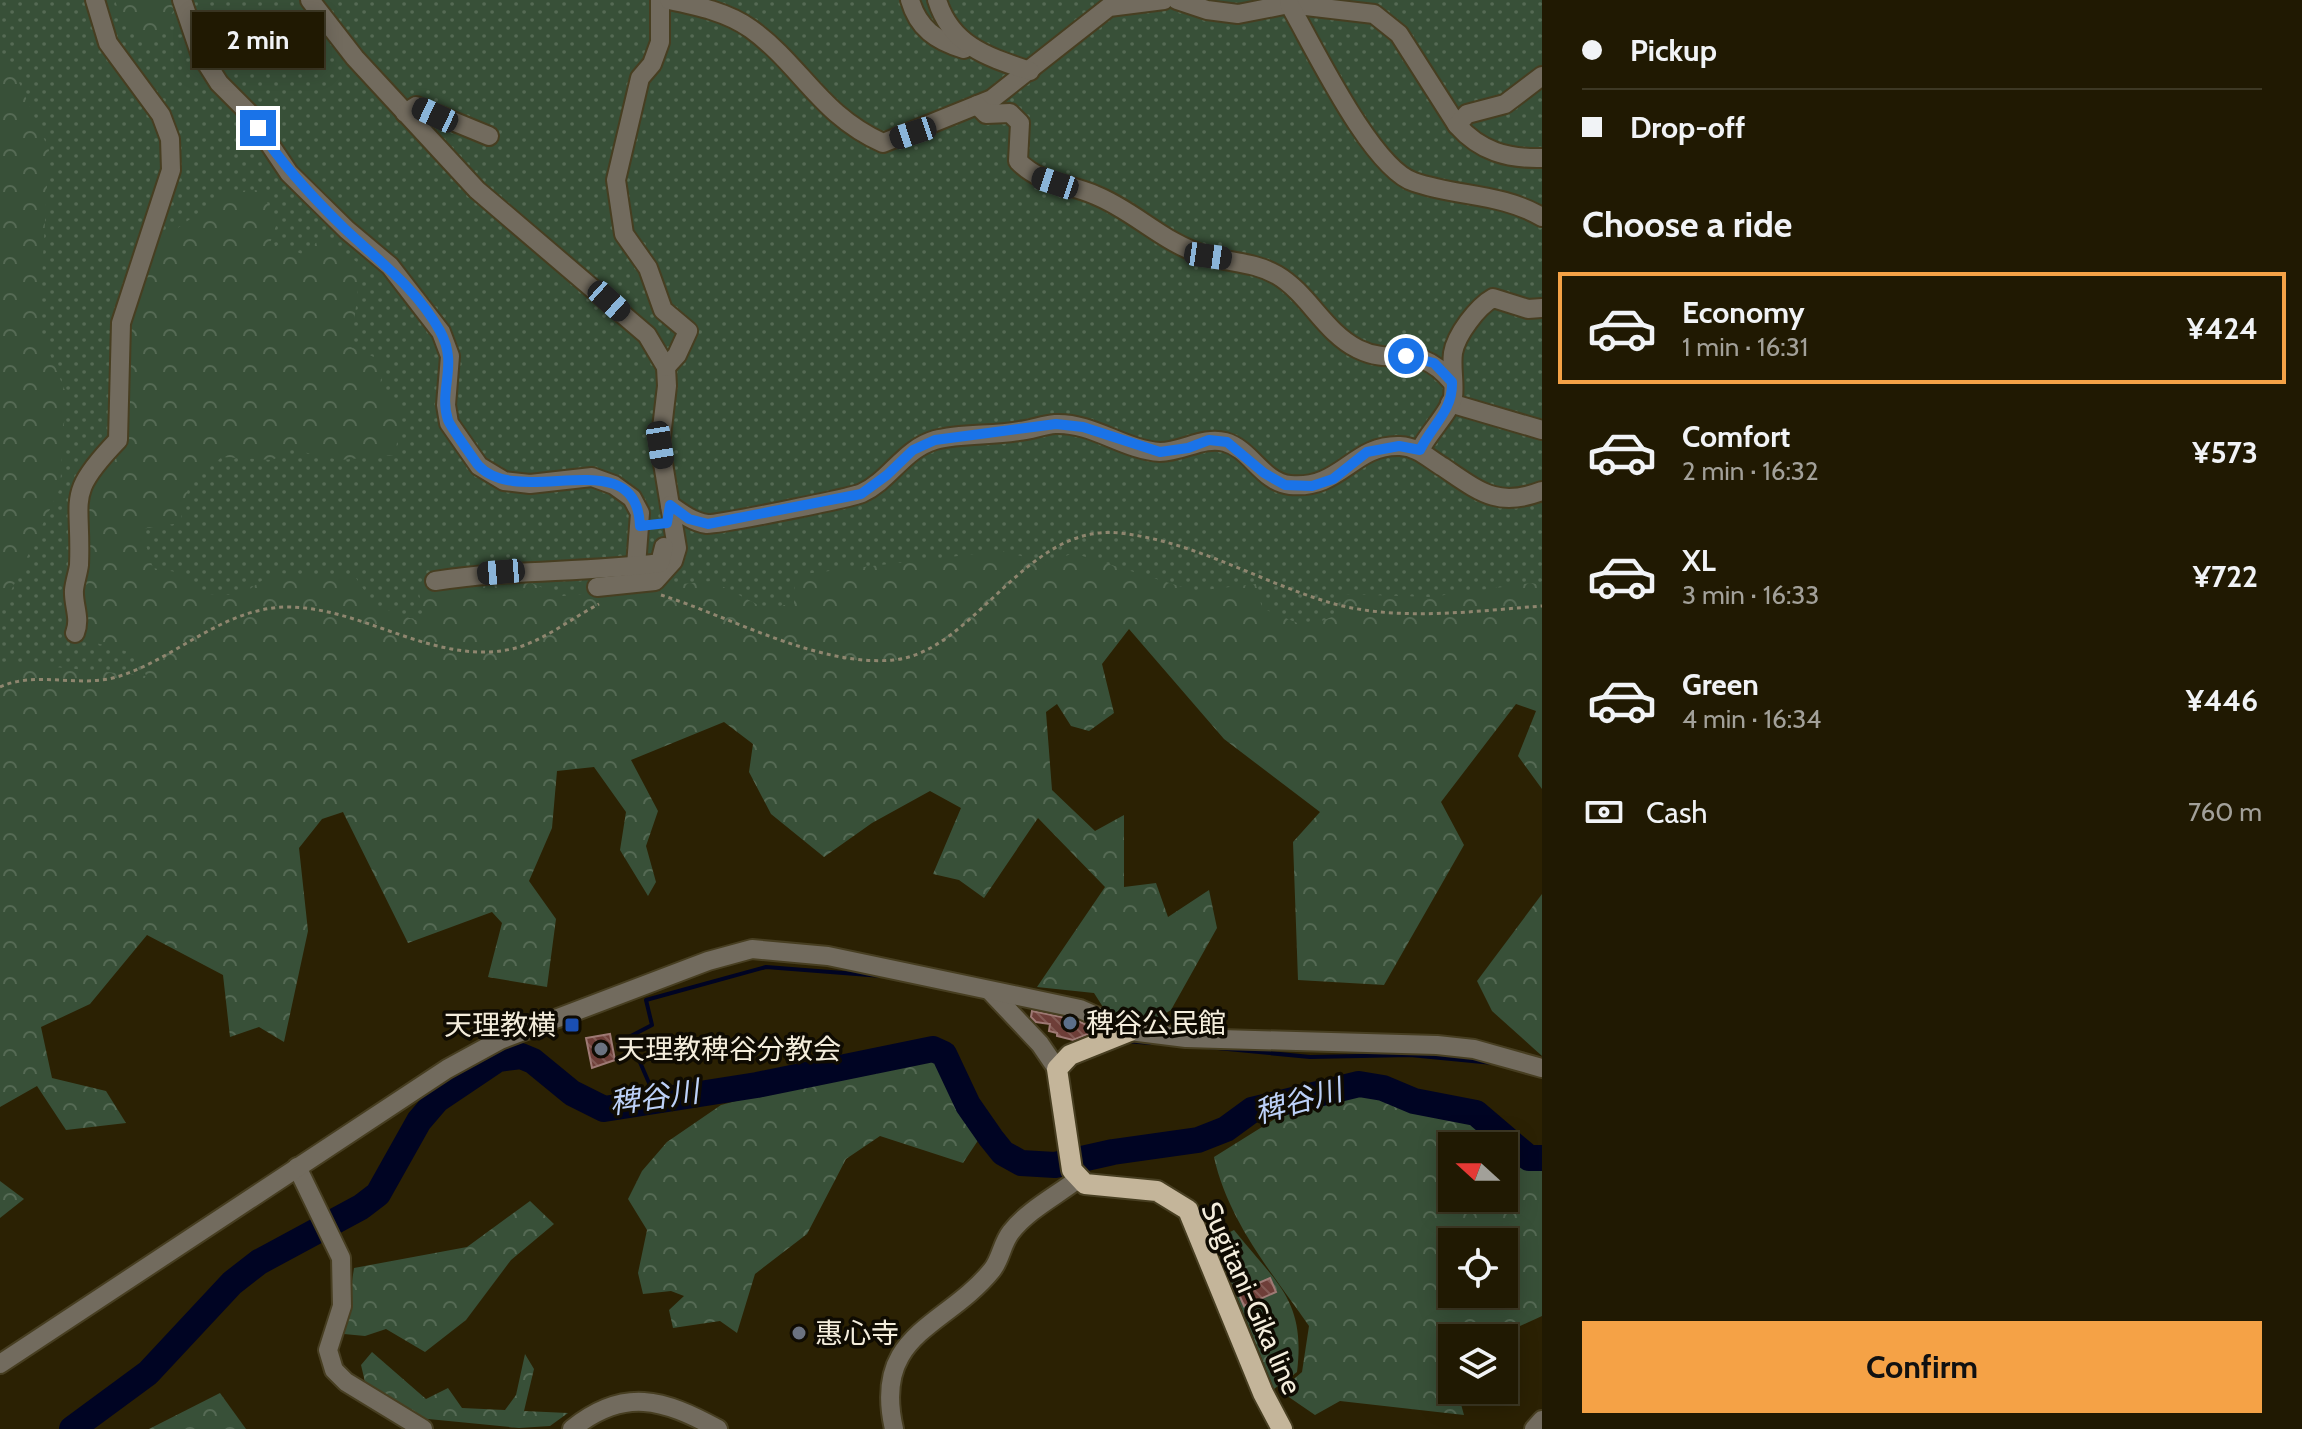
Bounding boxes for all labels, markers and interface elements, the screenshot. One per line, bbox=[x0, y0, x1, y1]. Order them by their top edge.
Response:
callout: 2 min bbox=[192, 12, 324, 68]
text: 2 min bbox=[227, 24, 289, 56]
text: Pickup bbox=[1630, 32, 1717, 69]
car bbox=[408, 94, 462, 136]
text: Drop-off bbox=[1630, 109, 1745, 146]
route end bbox=[240, 110, 276, 146]
car bbox=[886, 114, 940, 152]
car bbox=[1028, 164, 1082, 202]
text: Choose a ride bbox=[1582, 202, 1792, 246]
car bbox=[1183, 241, 1233, 271]
car bbox=[583, 276, 635, 326]
icon: car bbox=[1586, 292, 1658, 364]
text: Economy bbox=[1682, 294, 1805, 331]
text: ¥424 bbox=[2187, 310, 2258, 347]
text: 1 min · 16:31 bbox=[1682, 331, 1808, 363]
route start bbox=[1388, 338, 1424, 374]
icon: car bbox=[1586, 416, 1658, 488]
text: Comfort bbox=[1682, 418, 1790, 455]
car bbox=[644, 419, 676, 471]
text: ¥573 bbox=[2192, 434, 2258, 471]
text: 2 min · 16:32 bbox=[1682, 455, 1819, 487]
icon: car bbox=[1586, 540, 1658, 612]
text: XL bbox=[1682, 542, 1716, 579]
car bbox=[476, 558, 526, 586]
text: ¥722 bbox=[2193, 558, 2258, 595]
text: 3 min · 16:33 bbox=[1682, 579, 1819, 611]
icon: car bbox=[1586, 664, 1658, 736]
text: Green bbox=[1682, 666, 1759, 703]
text: ¥446 bbox=[2186, 682, 2258, 719]
text: 4 min · 16:34 bbox=[1682, 703, 1821, 735]
icon: cash bbox=[1582, 790, 1626, 834]
text: Cash bbox=[1646, 794, 1708, 831]
text: 760 m bbox=[2188, 796, 2262, 828]
place label: 稗谷公民館 bbox=[1086, 1006, 1226, 1040]
place label: 天理教横 bbox=[444, 1008, 556, 1042]
marker: 稗谷公民館 bbox=[1061, 1014, 1079, 1032]
marker: 天理教横 bbox=[563, 1016, 581, 1034]
place label: 天理教稗谷分教会 bbox=[617, 1032, 841, 1066]
marker: 天理教稗谷分教会 bbox=[592, 1040, 610, 1058]
water label: 稗谷川 bbox=[1250, 1070, 1349, 1131]
water label: 稗谷川 bbox=[607, 1072, 704, 1122]
north arrow bbox=[1438, 1132, 1518, 1212]
map controls bbox=[1438, 1132, 1518, 1404]
street label: Sugitani-Gika line bbox=[1194, 1197, 1310, 1399]
button: locate bbox=[1438, 1228, 1518, 1308]
place label: 惠心寺 bbox=[815, 1316, 899, 1350]
button: Confirm bbox=[1582, 1321, 2262, 1413]
marker: 惠心寺 bbox=[790, 1324, 808, 1342]
button: layers bbox=[1438, 1324, 1518, 1404]

